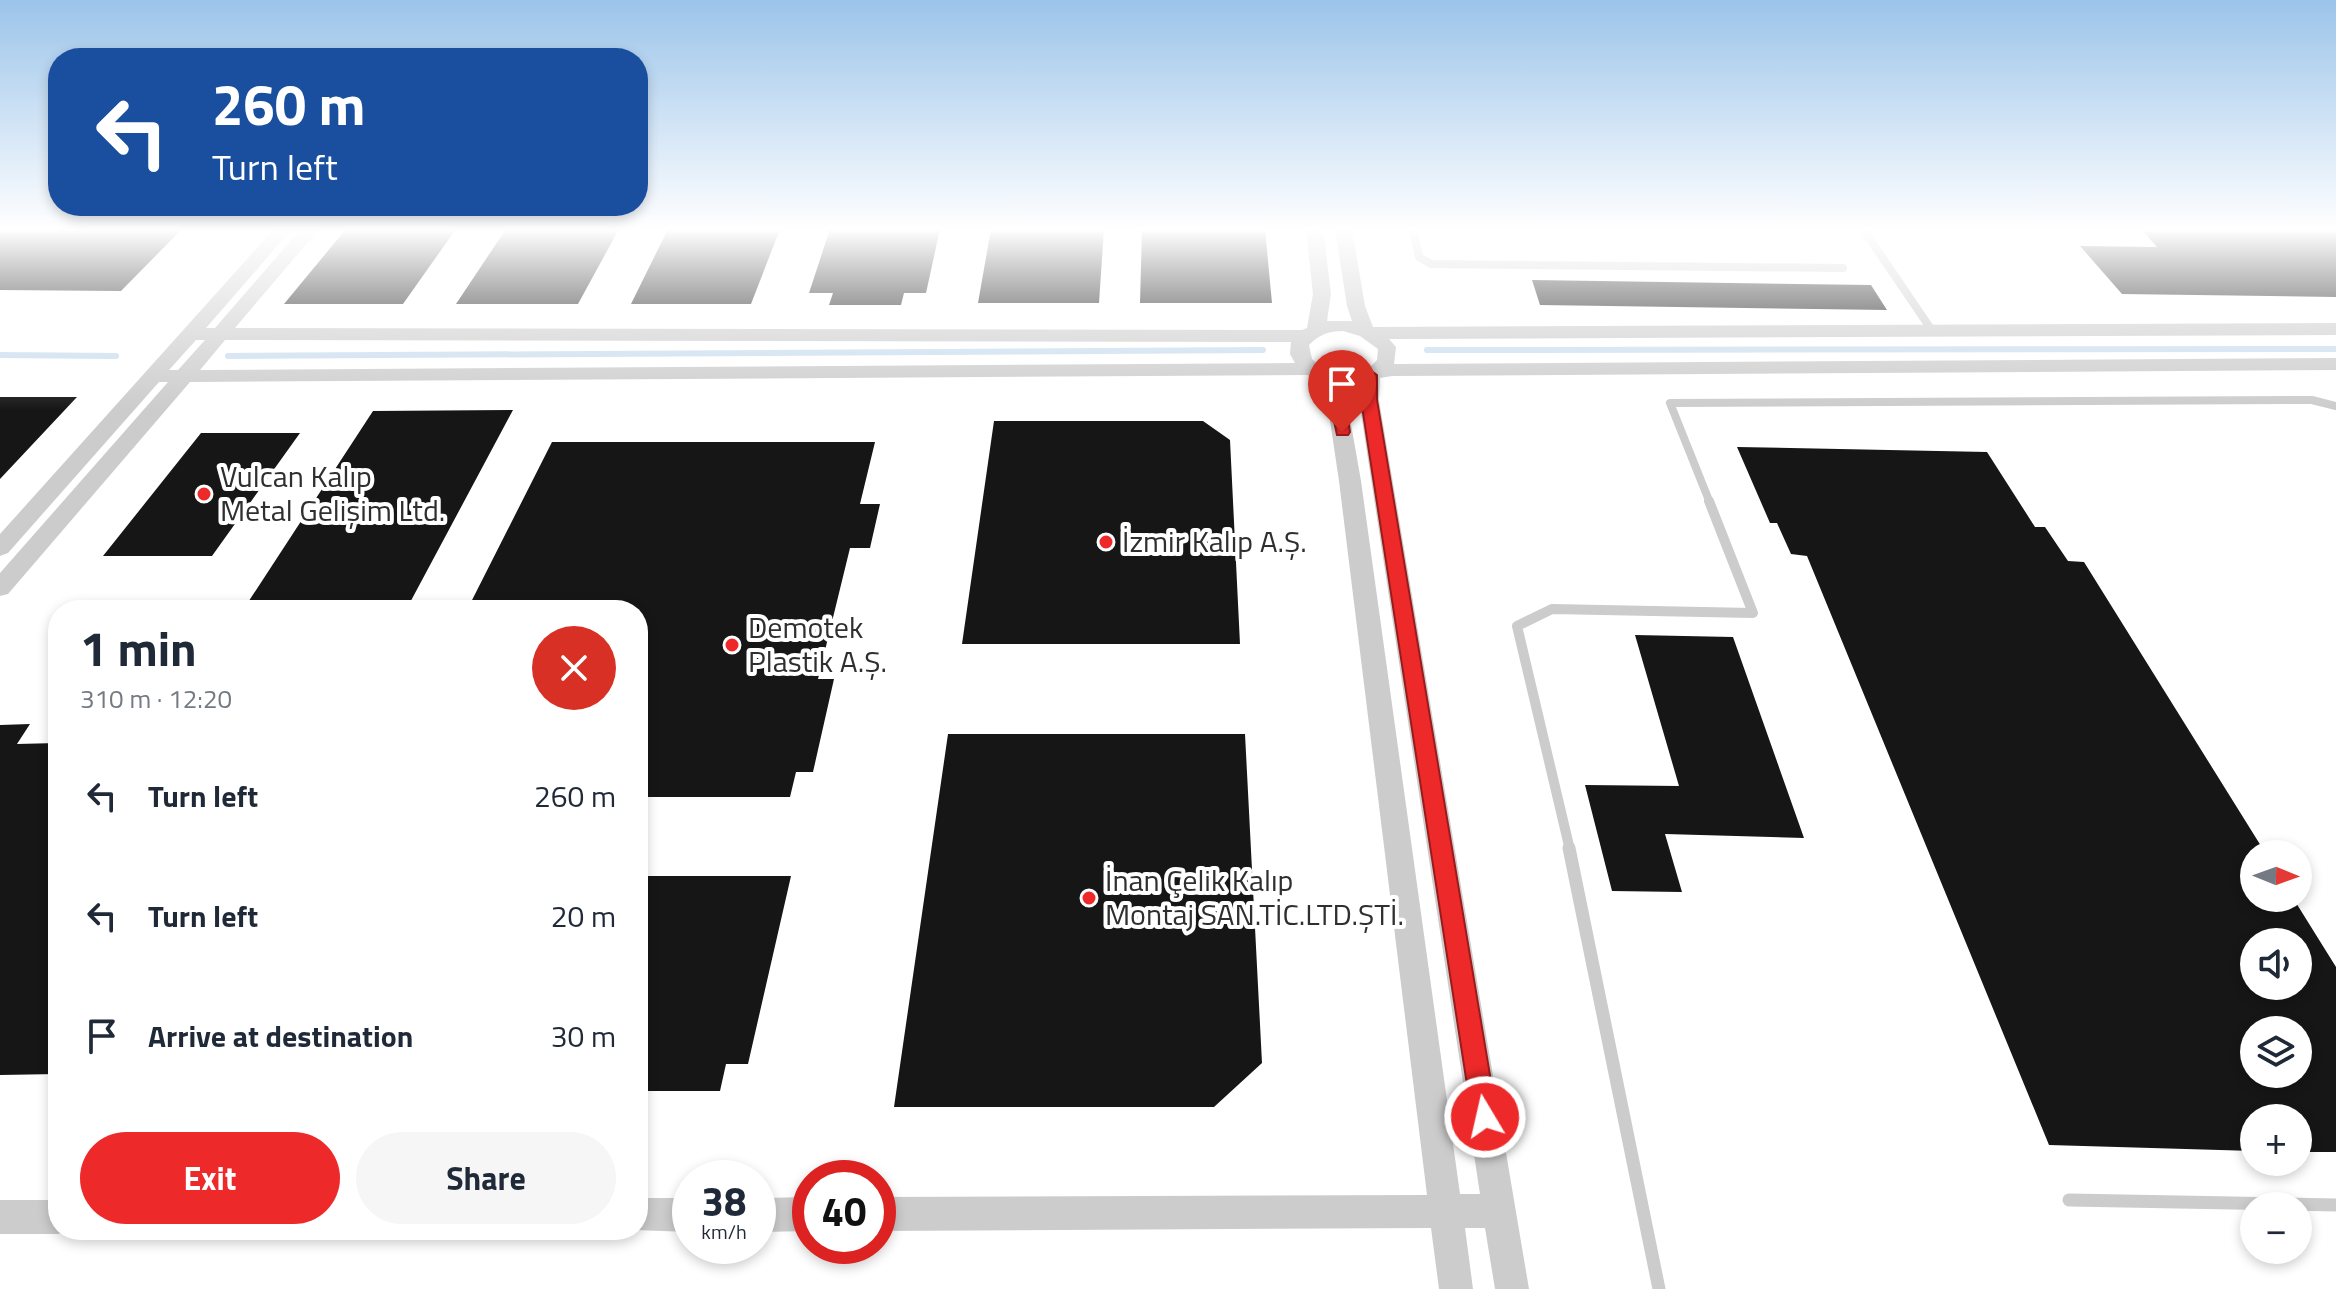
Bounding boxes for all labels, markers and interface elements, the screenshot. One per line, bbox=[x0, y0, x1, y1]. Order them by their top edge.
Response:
text: 260 m bbox=[212, 62, 365, 147]
icon: left bbox=[80, 80, 184, 184]
text: Turn left bbox=[212, 139, 338, 194]
pin bbox=[1308, 350, 1376, 432]
icon: arrive bbox=[1320, 362, 1364, 406]
place label: Vulcan Kalıp Metal Gelişim Ltd. bbox=[220, 453, 445, 533]
marker: Vulcan Kalıp Metal Gelişim Ltd. bbox=[195, 485, 213, 503]
place label: İzmir Kalıp A.Ş. bbox=[1122, 518, 1307, 564]
marker: İzmir Kalıp A.Ş. bbox=[1097, 533, 1115, 551]
place label: Demotek Plastik A.Ş. bbox=[748, 604, 887, 684]
text: 1 min bbox=[80, 612, 197, 685]
button: close bbox=[532, 626, 616, 710]
marker: Demotek Plastik A.Ş. bbox=[723, 636, 741, 654]
text: 310 m · 12:20 bbox=[80, 679, 232, 718]
text: Turn left bbox=[148, 773, 258, 819]
text: 260 m bbox=[534, 773, 616, 819]
icon: left bbox=[80, 774, 124, 818]
north arrow bbox=[2240, 840, 2312, 912]
map controls bbox=[2240, 840, 2312, 1264]
place label: İnan Çelik Kalıp Montaj SAN.TİC.LTD.ŞTİ. bbox=[1105, 857, 1404, 937]
marker: İnan Çelik Kalıp Montaj SAN.TİC.LTD.ŞTİ. bbox=[1080, 889, 1098, 907]
text: Turn left bbox=[148, 893, 258, 939]
text: 20 m bbox=[551, 893, 616, 939]
icon: left bbox=[80, 894, 124, 938]
button: sound bbox=[2240, 928, 2312, 1000]
text: Arrive at destination bbox=[148, 1013, 413, 1059]
text: 30 m bbox=[551, 1013, 616, 1059]
icon: arrive bbox=[80, 1014, 124, 1058]
button: layers bbox=[2240, 1016, 2312, 1088]
position arrow bbox=[1443, 1075, 1527, 1159]
button: + bbox=[2240, 1104, 2312, 1176]
button: Exit bbox=[80, 1132, 340, 1224]
button: Share bbox=[356, 1132, 616, 1224]
speed limit sign: 40 bbox=[792, 1160, 896, 1264]
text: 38 bbox=[702, 1171, 746, 1232]
button: − bbox=[2240, 1192, 2312, 1264]
text: km/h bbox=[701, 1216, 747, 1247]

